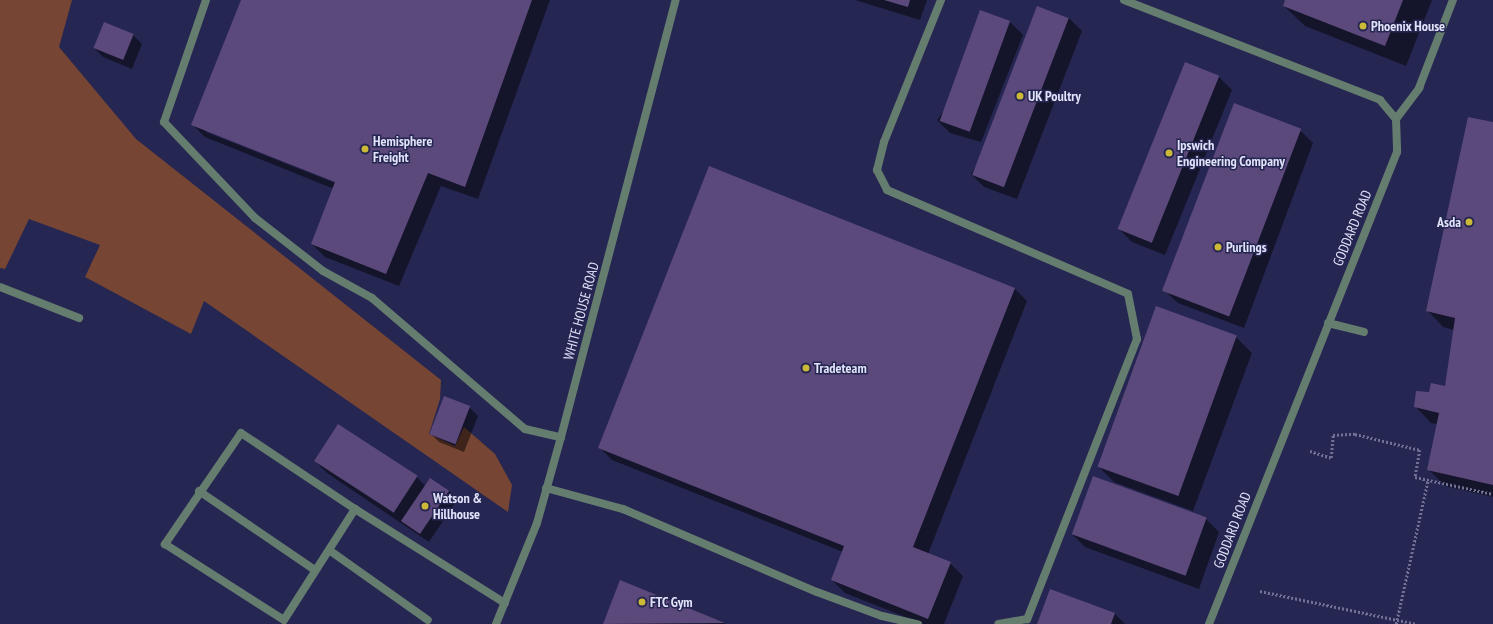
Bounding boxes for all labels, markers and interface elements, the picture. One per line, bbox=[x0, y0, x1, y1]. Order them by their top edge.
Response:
place label: Phoenix House bbox=[1371, 18, 1445, 34]
marker: Phoenix House bbox=[1358, 21, 1368, 31]
place label: UK Poultry bbox=[1028, 88, 1081, 104]
marker: UK Poultry bbox=[1015, 91, 1025, 101]
place label: Hemisphere Freight bbox=[373, 133, 432, 166]
place label: Ipswich Engineering Company bbox=[1177, 137, 1285, 170]
marker: Hemisphere Freight bbox=[360, 144, 370, 154]
marker: Ipswich Engineering Company bbox=[1164, 148, 1174, 158]
street label: GODDARD ROAD bbox=[1329, 188, 1375, 268]
place label: Asda bbox=[1437, 214, 1461, 230]
marker: Asda bbox=[1464, 217, 1474, 227]
place label: Purlings bbox=[1226, 239, 1267, 255]
marker: Purlings bbox=[1213, 242, 1223, 252]
street label: WHITE HOUSE ROAD bbox=[560, 260, 602, 362]
place label: Tradeteam bbox=[814, 360, 867, 376]
marker: Tradeteam bbox=[801, 363, 811, 373]
street label: GODDARD ROAD bbox=[1210, 489, 1254, 571]
place label: Watson & Hillhouse bbox=[433, 490, 482, 522]
marker: Watson & Hillhouse bbox=[420, 501, 430, 511]
place label: FTC Gym bbox=[650, 594, 693, 610]
marker: FTC Gym bbox=[637, 597, 647, 607]

